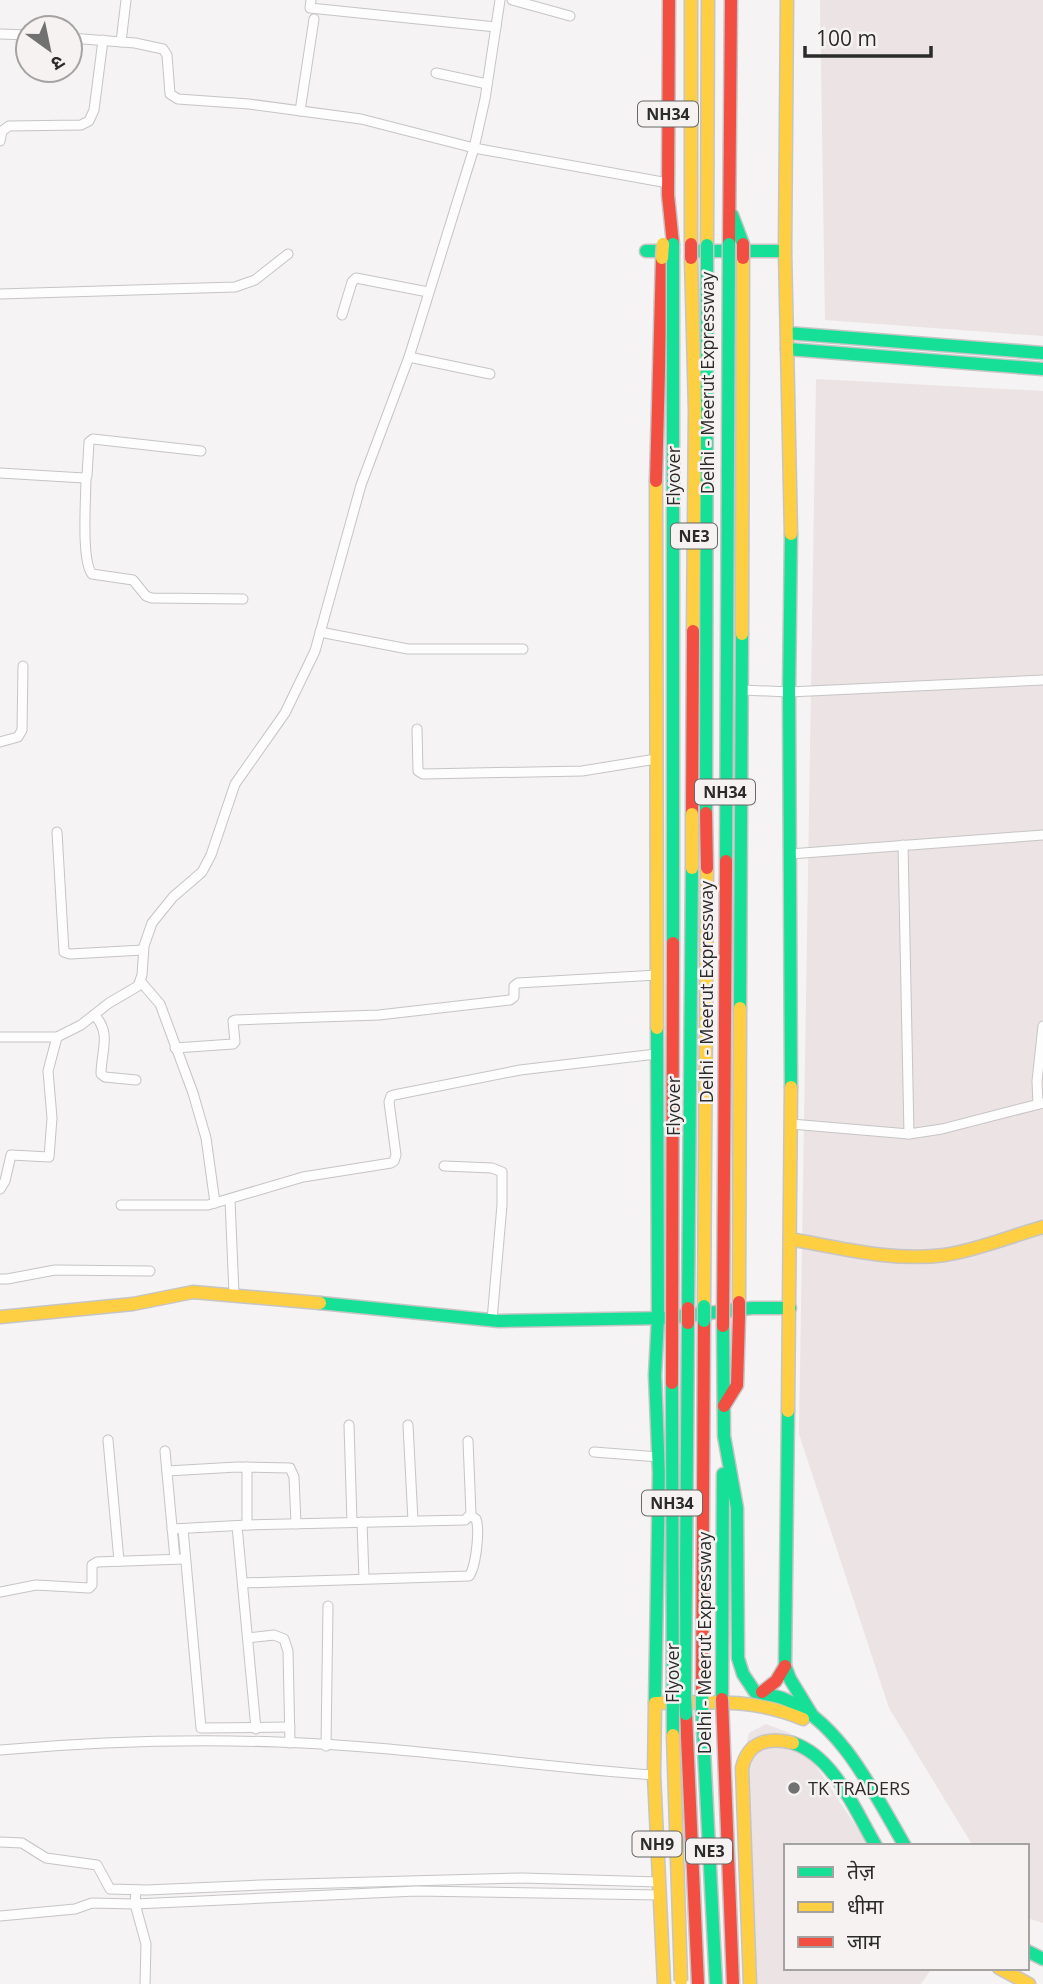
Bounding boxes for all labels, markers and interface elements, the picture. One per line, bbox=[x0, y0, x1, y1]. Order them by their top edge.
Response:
north arrow bbox=[14, 14, 84, 84]
scale bar bbox=[805, 14, 931, 58]
text: 100 m bbox=[816, 24, 877, 52]
text: उ bbox=[46, 49, 70, 78]
road number: NH34 bbox=[638, 102, 698, 126]
street label: Delhi - Meerut Expressway bbox=[695, 271, 719, 494]
street label: Flyover bbox=[661, 445, 685, 506]
road number: NE3 bbox=[671, 524, 717, 548]
road number: NH34 bbox=[695, 779, 755, 804]
street label: Delhi - Meerut Expressway bbox=[694, 880, 718, 1103]
street label: Flyover bbox=[661, 1075, 685, 1136]
road number: NH34 bbox=[642, 1490, 702, 1516]
street label: Delhi - Meerut Expressway bbox=[692, 1531, 716, 1754]
street label: Flyover bbox=[660, 1642, 684, 1703]
place label: TK TRADERS bbox=[808, 1776, 910, 1800]
marker: TK TRADERS bbox=[786, 1780, 802, 1796]
road number: NH9 bbox=[632, 1832, 682, 1856]
road number: NE3 bbox=[686, 1839, 732, 1864]
legend bbox=[784, 1844, 1029, 1970]
text: तेज़ bbox=[847, 1857, 875, 1885]
text: धीमा bbox=[847, 1892, 884, 1920]
text: जाम bbox=[847, 1927, 881, 1955]

